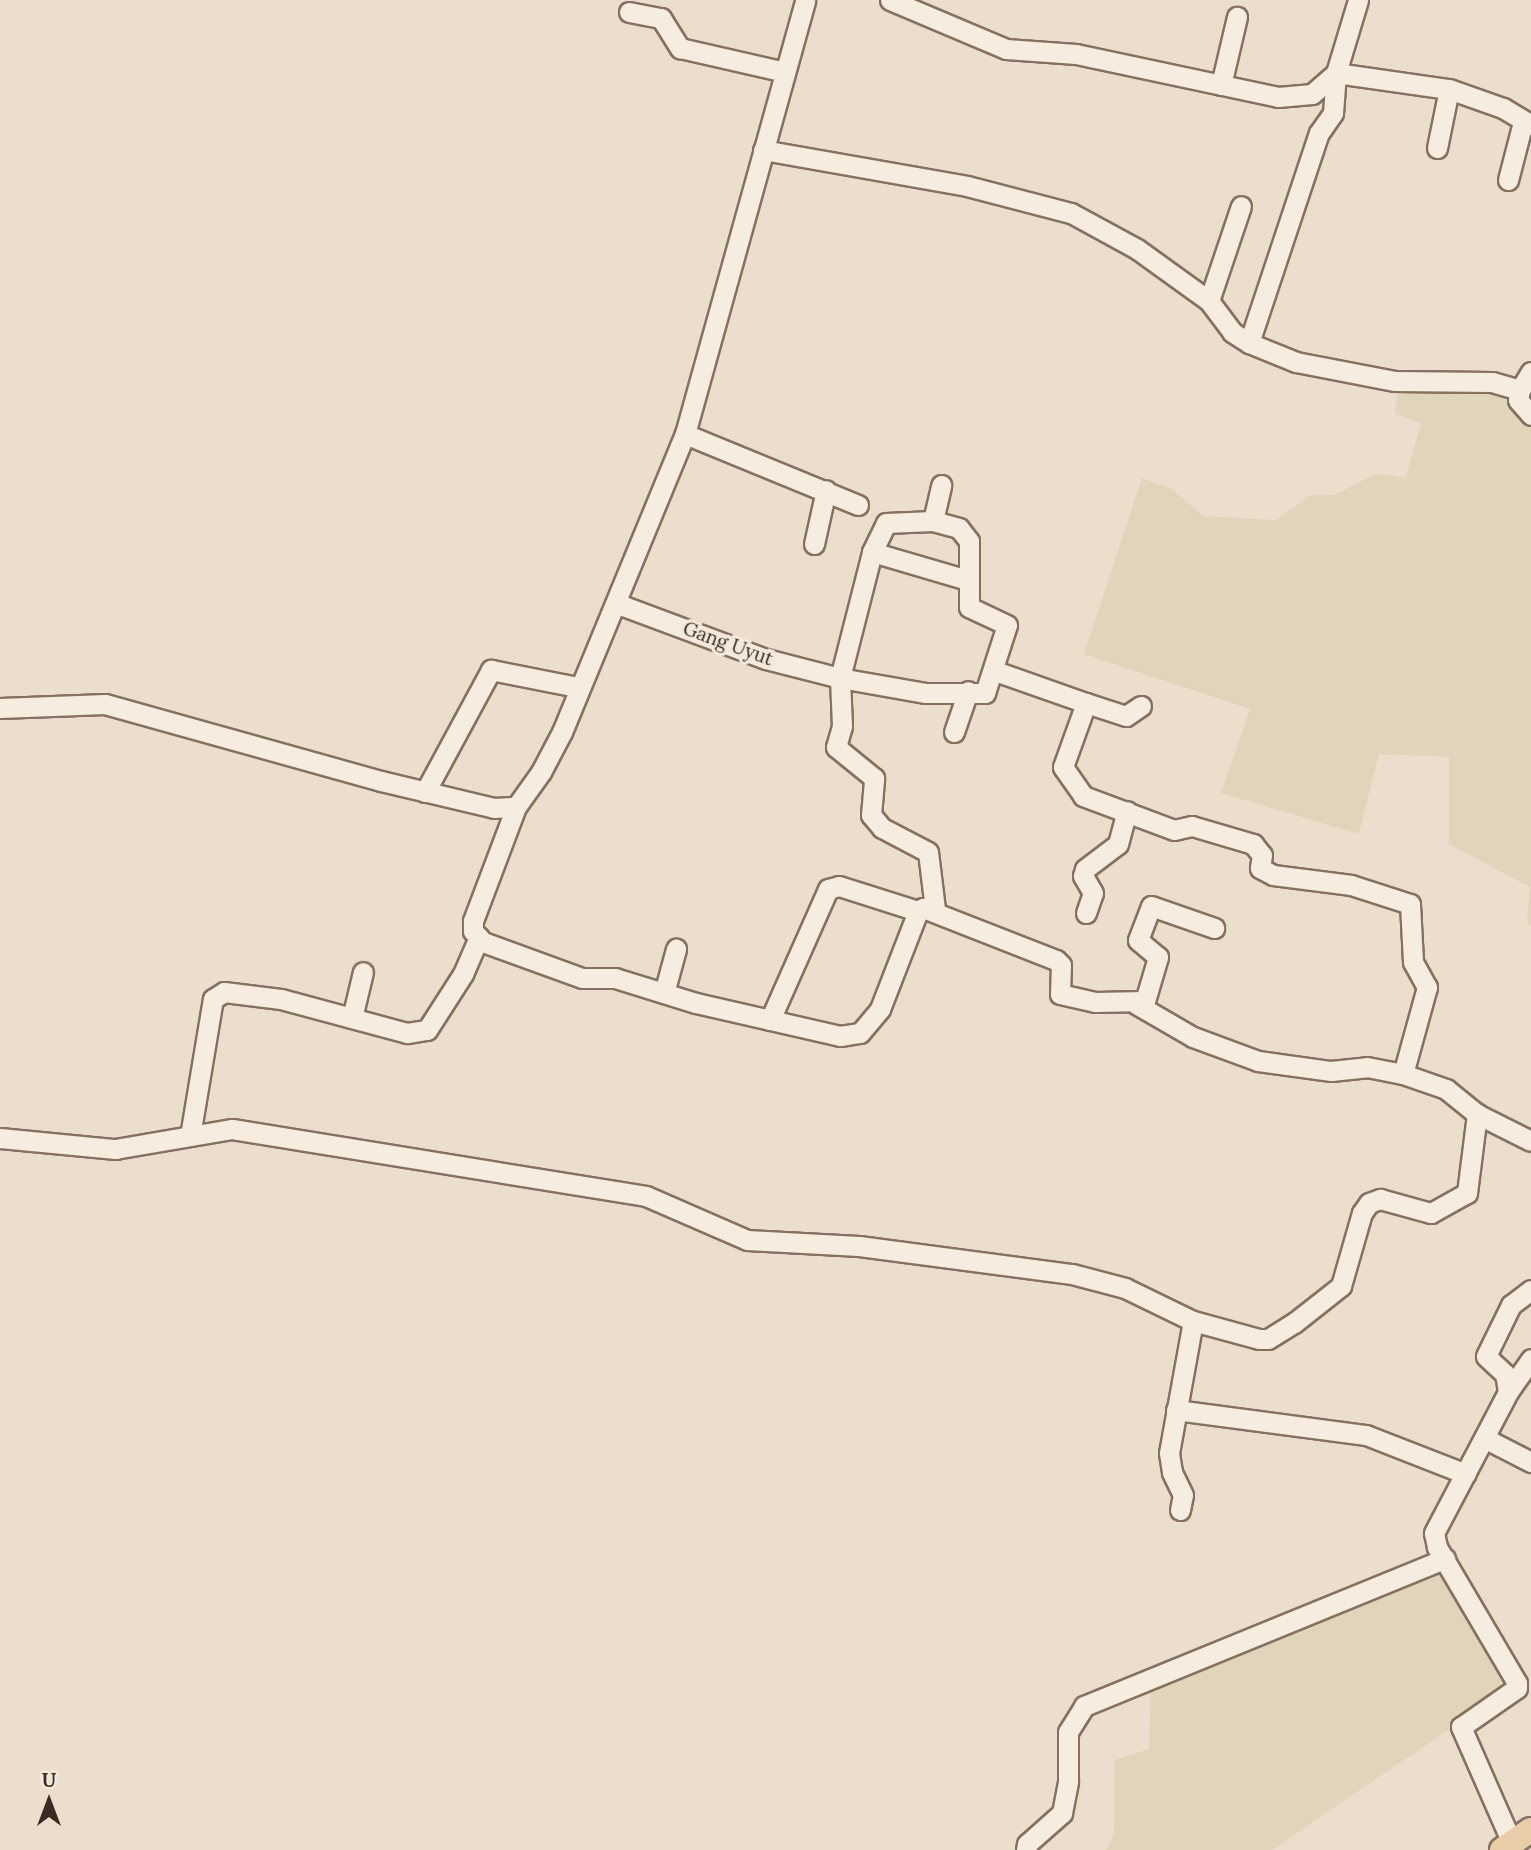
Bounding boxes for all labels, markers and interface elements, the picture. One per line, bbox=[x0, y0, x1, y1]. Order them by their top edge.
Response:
street label: Gang Uyut bbox=[680, 617, 776, 671]
north arrow bbox=[14, 1766, 84, 1836]
text: U bbox=[42, 1768, 56, 1792]

